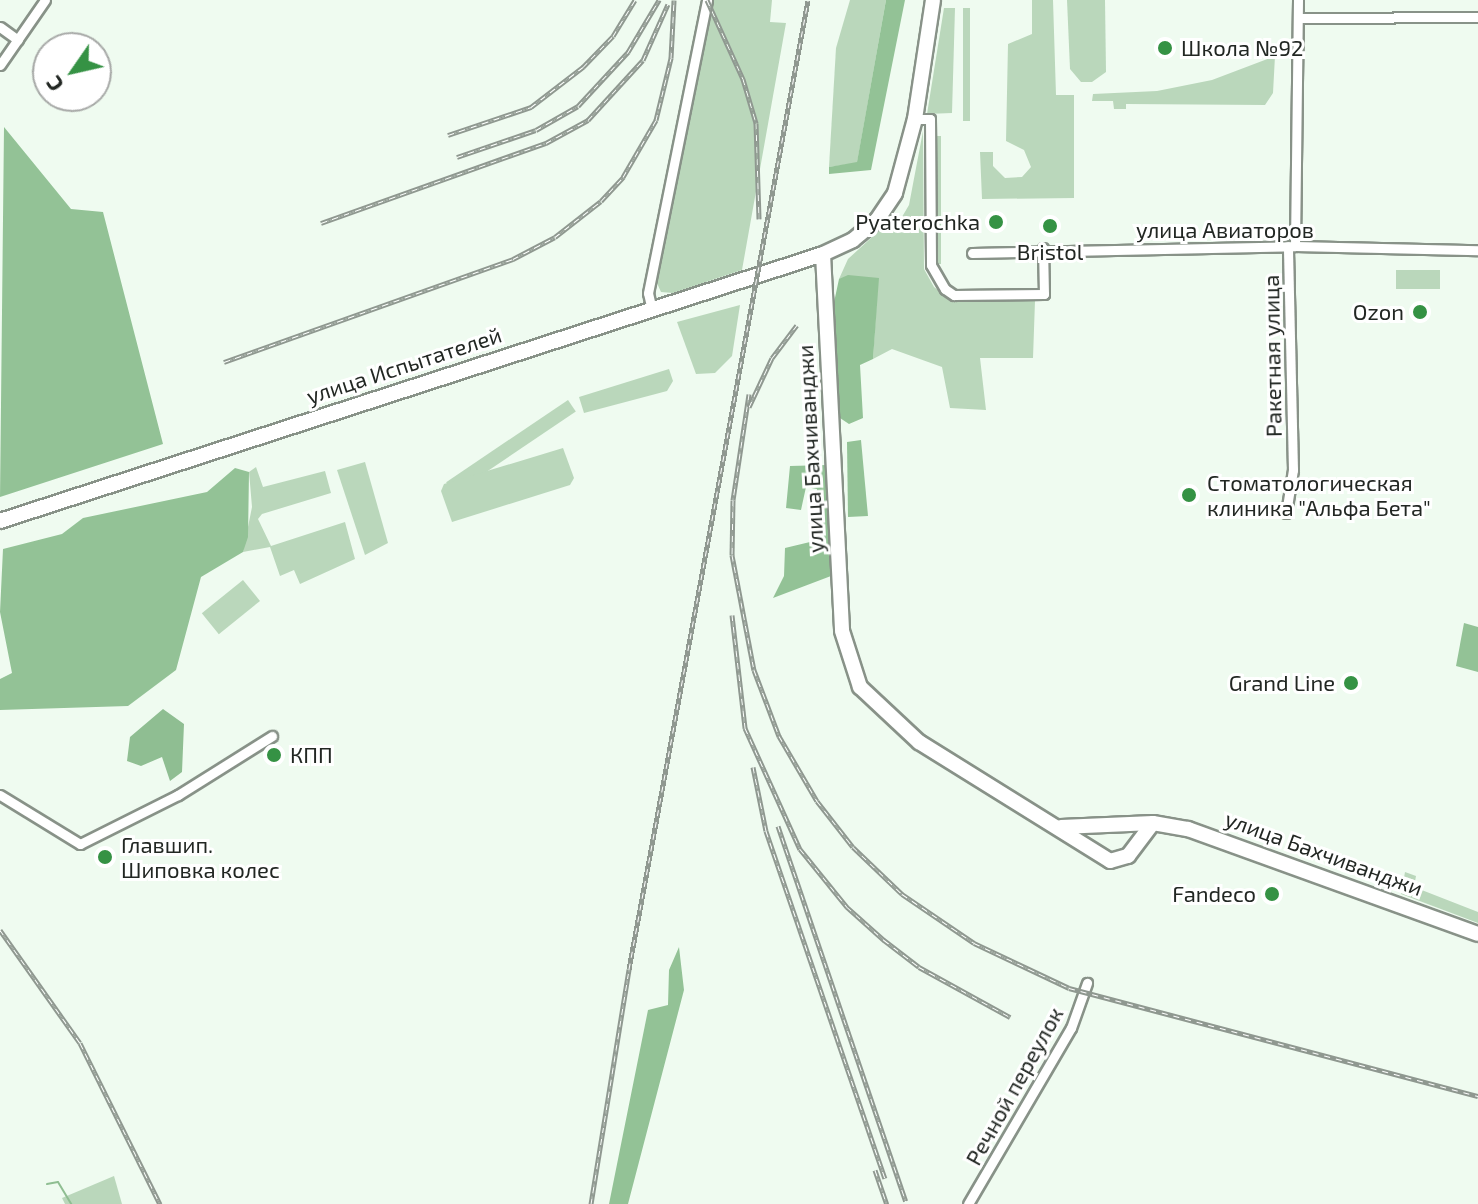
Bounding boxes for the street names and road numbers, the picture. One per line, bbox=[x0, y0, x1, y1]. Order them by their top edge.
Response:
street label: улица Авиаторов bbox=[1136, 217, 1314, 243]
street label: Ракетная улица bbox=[1257, 275, 1287, 437]
street label: улица Испытателей bbox=[303, 321, 505, 409]
street label: улица Бахчиванджи bbox=[791, 344, 829, 554]
street label: улица Бахчиванджи bbox=[1222, 805, 1426, 901]
street label: Речной переулок bbox=[960, 1002, 1068, 1170]

